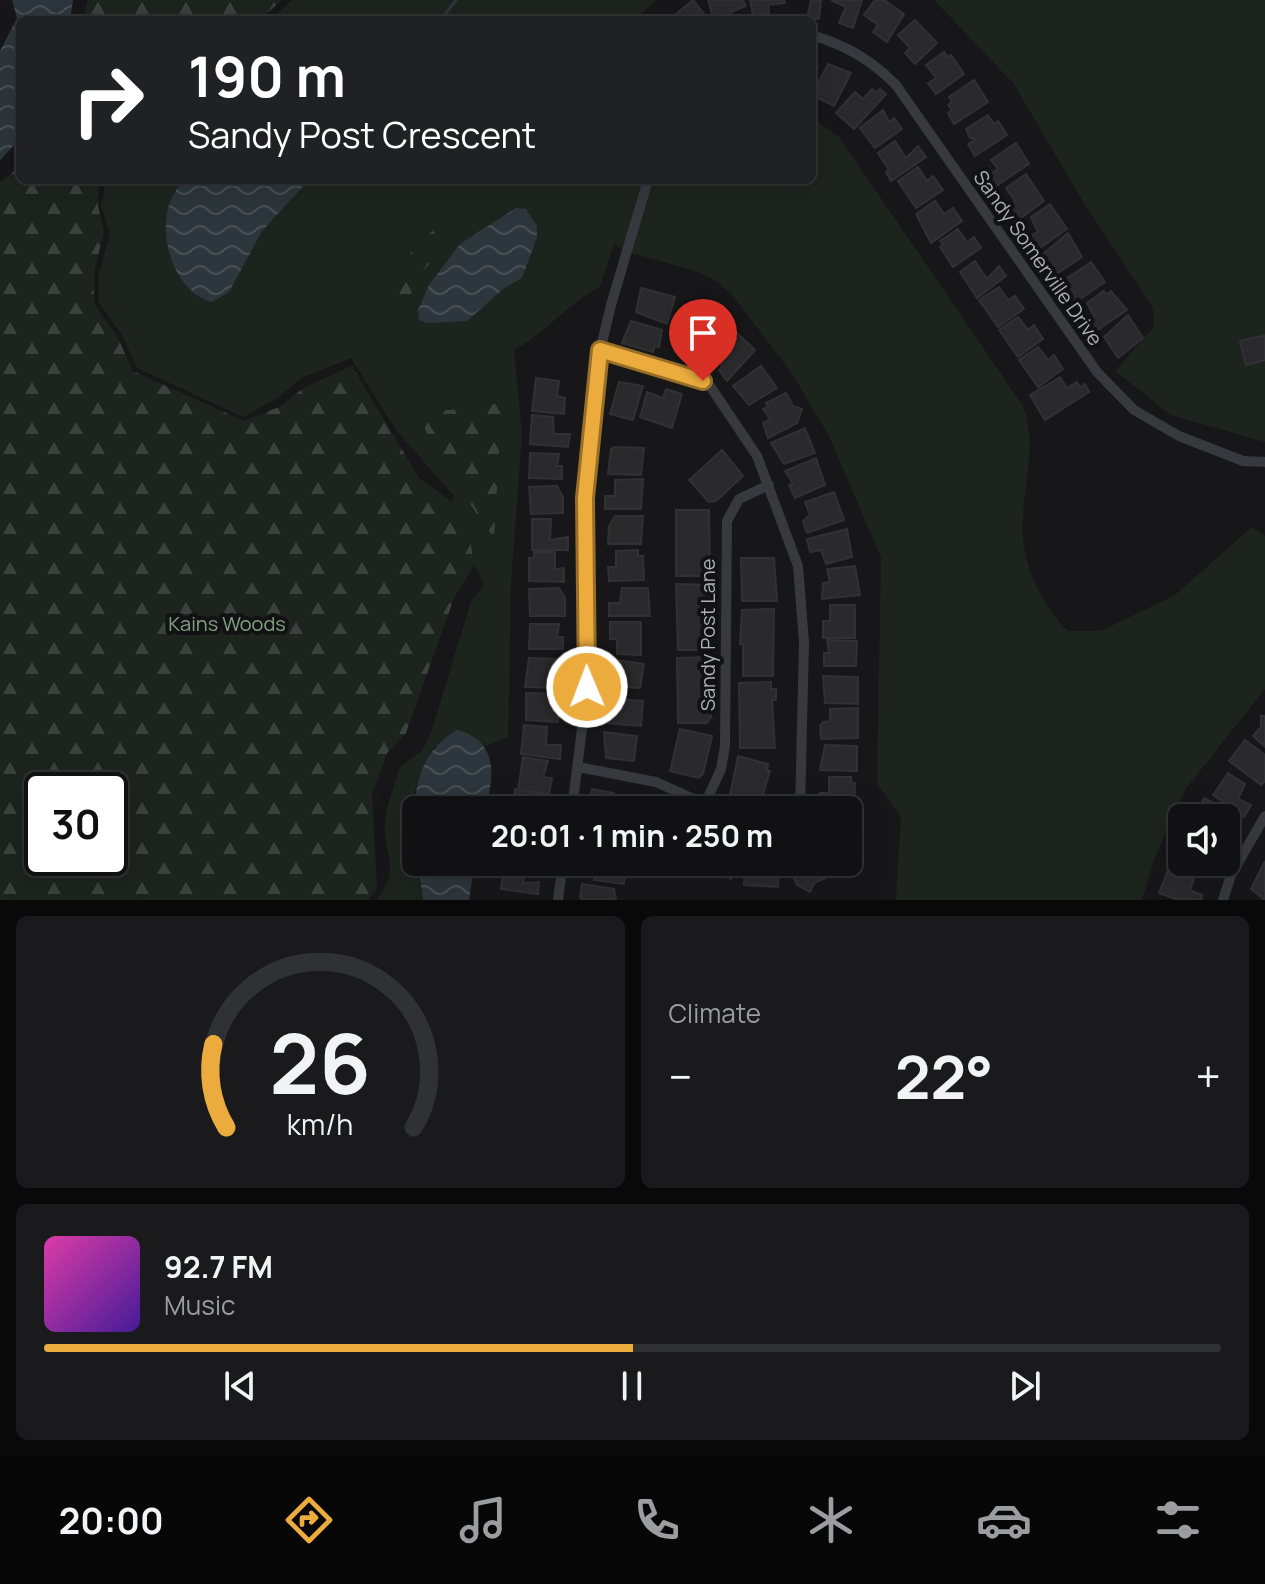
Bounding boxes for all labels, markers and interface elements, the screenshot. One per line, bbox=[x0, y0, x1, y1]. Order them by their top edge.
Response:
text: 190 m bbox=[188, 37, 346, 114]
icon: right bbox=[56, 48, 160, 152]
text: Sandy Post Crescent bbox=[188, 110, 536, 159]
street label: Sandy Somerville Drive bbox=[968, 165, 1109, 351]
pin bbox=[669, 299, 737, 381]
icon: arrive bbox=[681, 311, 725, 355]
street label: Sandy Post Lane bbox=[694, 559, 721, 711]
park label: Kains Woods bbox=[168, 610, 286, 637]
position arrow bbox=[545, 645, 629, 729]
speed limit sign: 30 bbox=[24, 772, 128, 876]
map controls bbox=[1168, 804, 1240, 876]
button: sound bbox=[1168, 804, 1240, 876]
text: 20:01 · 1 min · 250 m bbox=[491, 815, 773, 856]
text: Climate bbox=[669, 995, 761, 1031]
text: 26 bbox=[270, 1005, 371, 1119]
text: 22° bbox=[895, 1035, 993, 1117]
text: − bbox=[669, 1046, 692, 1106]
text: + bbox=[1196, 1046, 1221, 1106]
text: km/h bbox=[287, 1105, 353, 1144]
text: 92.7 FM bbox=[164, 1246, 273, 1287]
text: Music bbox=[164, 1287, 235, 1323]
icon: previous bbox=[218, 1364, 262, 1408]
icon: pause bbox=[610, 1364, 654, 1408]
icon: next bbox=[1003, 1364, 1047, 1408]
icon: directions bbox=[281, 1492, 337, 1548]
icon: music bbox=[455, 1492, 511, 1548]
icon: phone bbox=[629, 1492, 685, 1548]
icon: climate bbox=[803, 1492, 859, 1548]
icon: car bbox=[976, 1492, 1032, 1548]
icon: filters bbox=[1150, 1492, 1206, 1548]
text: 20:00 bbox=[59, 1496, 164, 1545]

